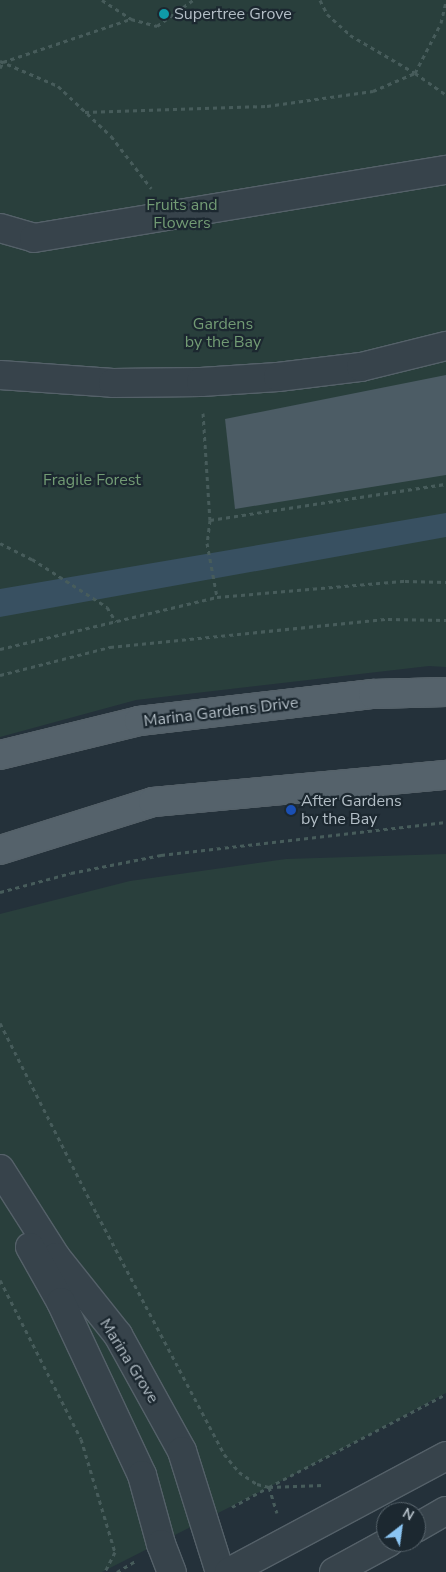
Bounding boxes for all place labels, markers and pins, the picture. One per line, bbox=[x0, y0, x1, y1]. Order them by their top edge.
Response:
place label: Supertree Grove bbox=[174, 4, 292, 24]
marker: Supertree Grove bbox=[158, 8, 170, 20]
place label: After Gardens by the Bay bbox=[301, 791, 402, 829]
marker: After Gardens by the Bay bbox=[285, 804, 297, 816]

